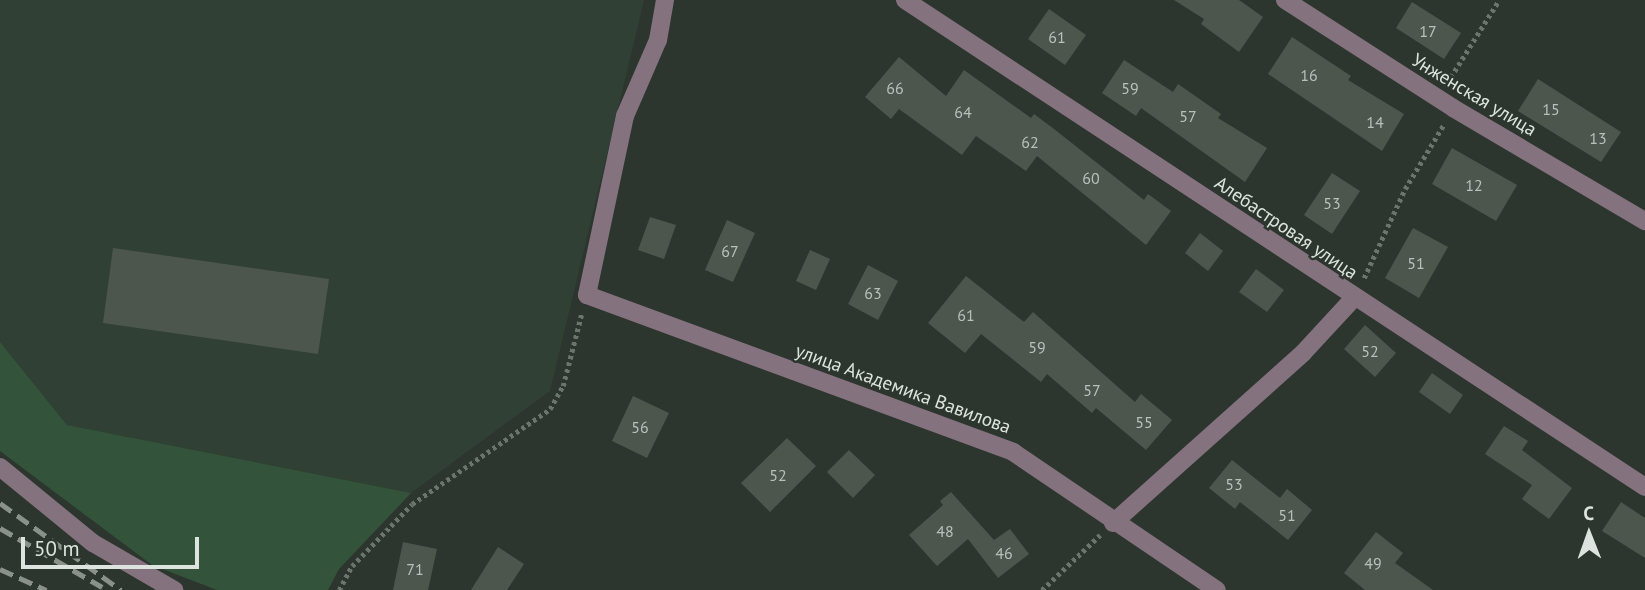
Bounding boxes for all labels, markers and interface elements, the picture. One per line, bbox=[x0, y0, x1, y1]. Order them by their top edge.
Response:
house number: 17 bbox=[1419, 21, 1437, 41]
house number: 61 bbox=[1048, 27, 1066, 47]
street label: Унженская улица bbox=[1407, 49, 1541, 141]
house number: 16 bbox=[1300, 65, 1318, 85]
house number: 66 bbox=[886, 78, 904, 98]
house number: 59 bbox=[1121, 78, 1139, 98]
house number: 15 bbox=[1542, 99, 1560, 119]
house number: 64 bbox=[954, 102, 972, 122]
house number: 57 bbox=[1179, 106, 1197, 126]
house number: 14 bbox=[1366, 112, 1384, 132]
house number: 13 bbox=[1589, 128, 1607, 148]
house number: 62 bbox=[1021, 132, 1039, 152]
house number: 60 bbox=[1082, 168, 1100, 188]
street label: Алебастровая улица bbox=[1210, 172, 1362, 284]
house number: 12 bbox=[1465, 175, 1483, 195]
house number: 53 bbox=[1323, 193, 1341, 213]
house number: 67 bbox=[721, 241, 739, 261]
house number: 51 bbox=[1407, 253, 1425, 273]
house number: 63 bbox=[864, 283, 882, 303]
house number: 61 bbox=[957, 305, 975, 325]
house number: 59 bbox=[1028, 337, 1046, 357]
street label: улица Академика Вавилова bbox=[792, 339, 1014, 439]
house number: 52 bbox=[1361, 341, 1379, 361]
house number: 57 bbox=[1083, 380, 1101, 400]
house number: 55 bbox=[1135, 412, 1153, 432]
house number: 56 bbox=[631, 417, 649, 437]
house number: 52 bbox=[769, 465, 787, 485]
house number: 53 bbox=[1225, 474, 1243, 494]
north arrow bbox=[1554, 499, 1624, 569]
text: С bbox=[1583, 501, 1594, 525]
house number: 51 bbox=[1278, 505, 1296, 525]
house number: 48 bbox=[936, 521, 954, 541]
scale bar bbox=[24, 524, 203, 568]
text: 50 m bbox=[34, 535, 80, 562]
house number: 46 bbox=[995, 543, 1013, 563]
house number: 49 bbox=[1364, 553, 1382, 573]
house number: 71 bbox=[406, 559, 424, 579]

